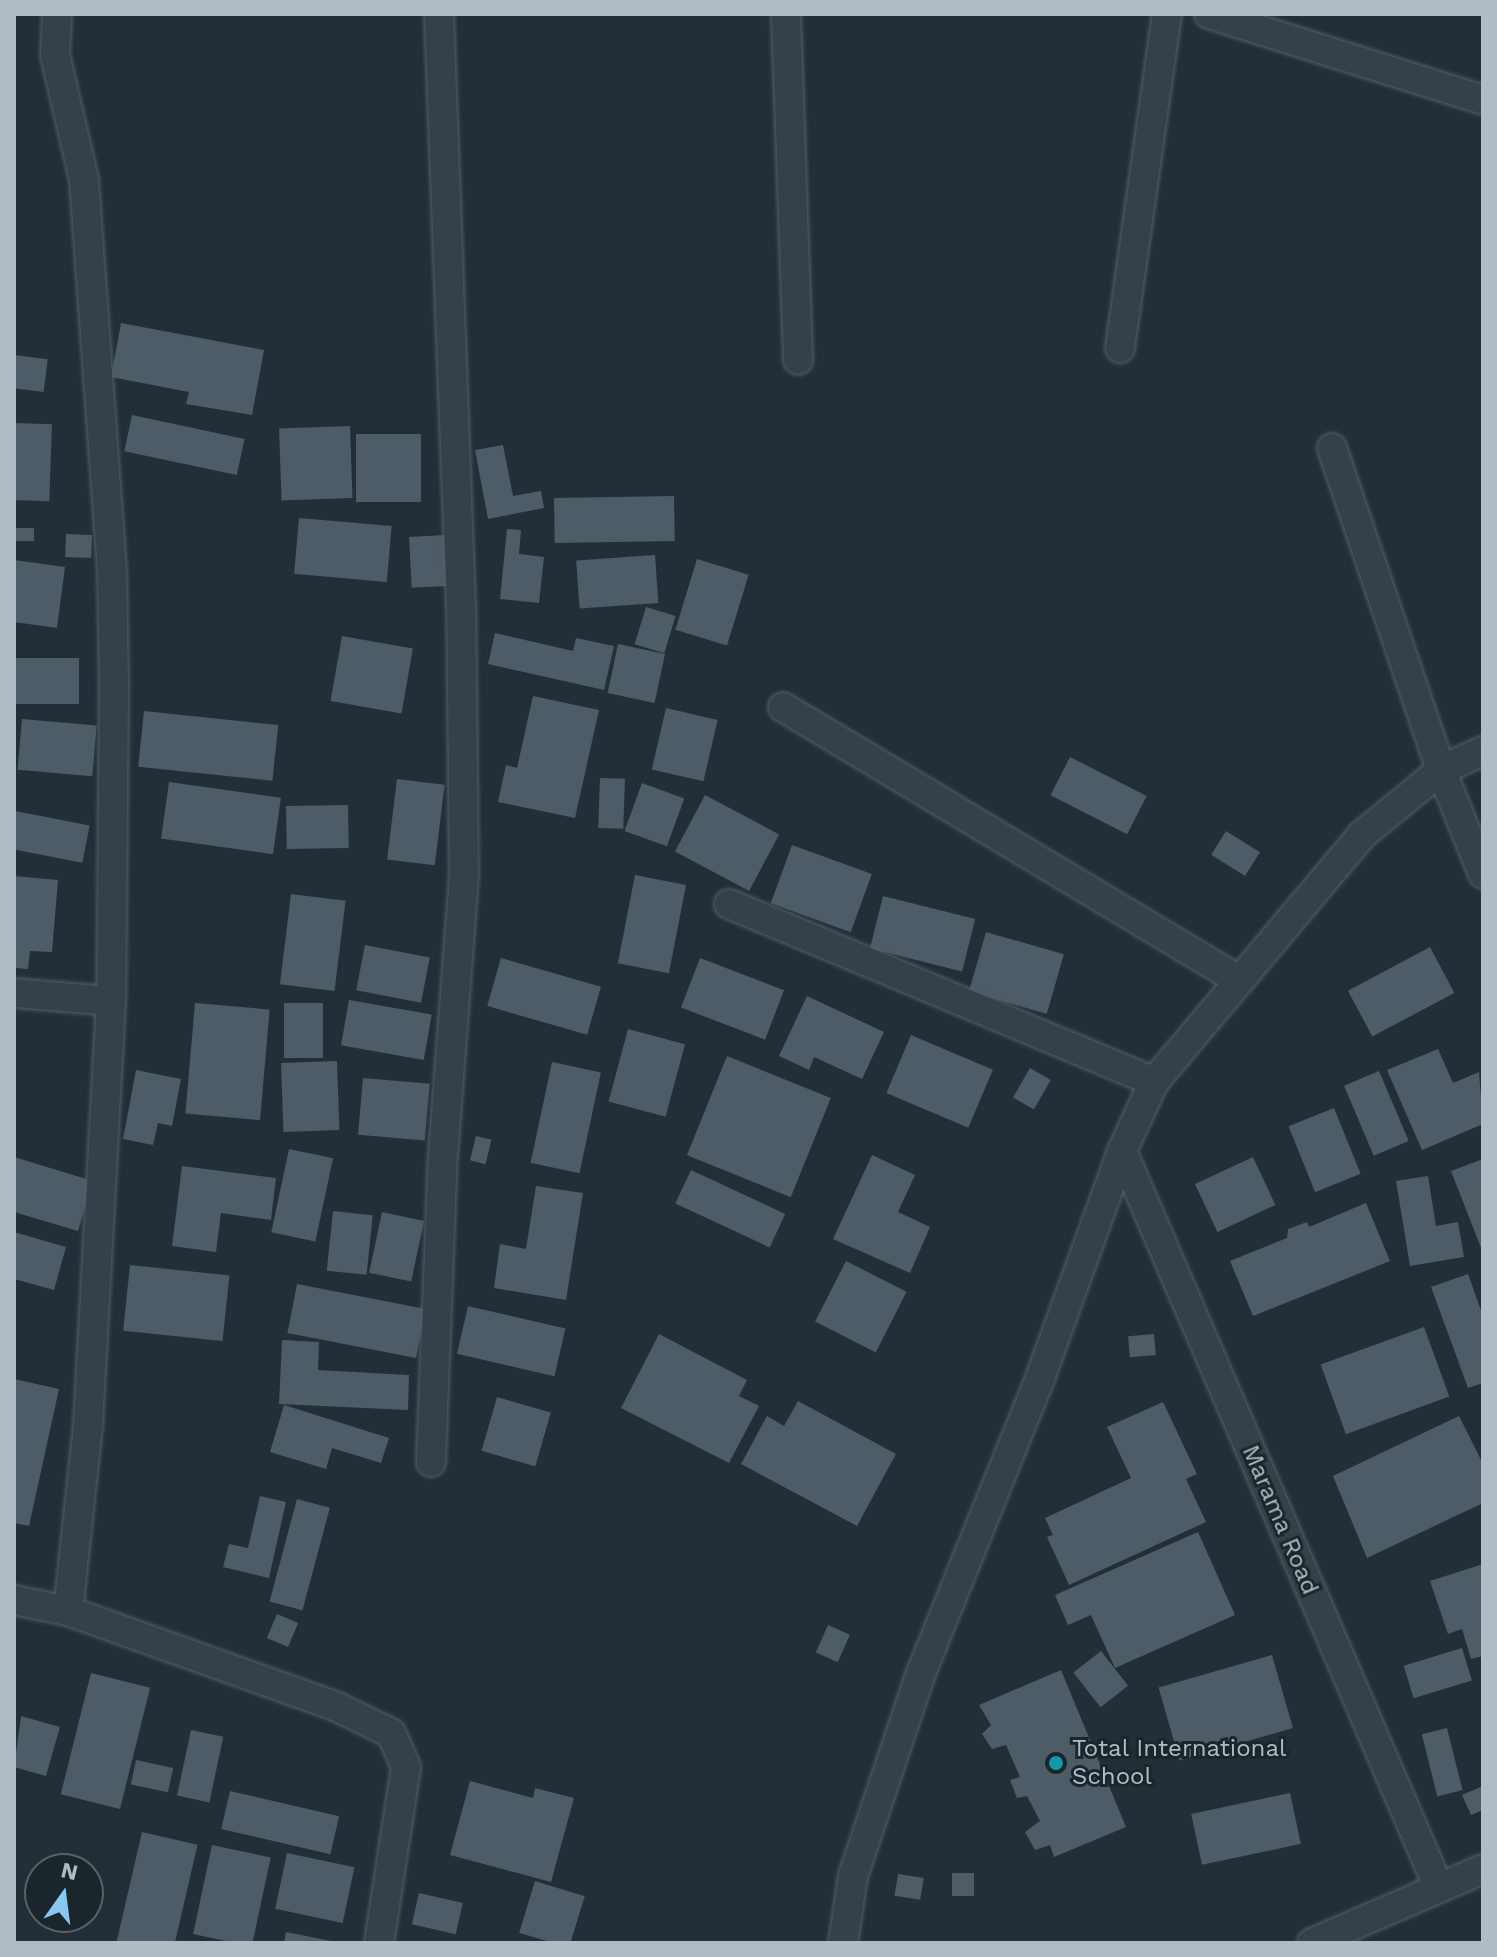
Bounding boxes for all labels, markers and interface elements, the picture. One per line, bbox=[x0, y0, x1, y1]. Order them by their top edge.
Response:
street label: Marama Road bbox=[1235, 1441, 1325, 1599]
place label: Total International School bbox=[1072, 1735, 1287, 1791]
marker: Total International School bbox=[1047, 1754, 1065, 1772]
north arrow bbox=[24, 1853, 104, 1933]
text: N bbox=[59, 1857, 80, 1885]

